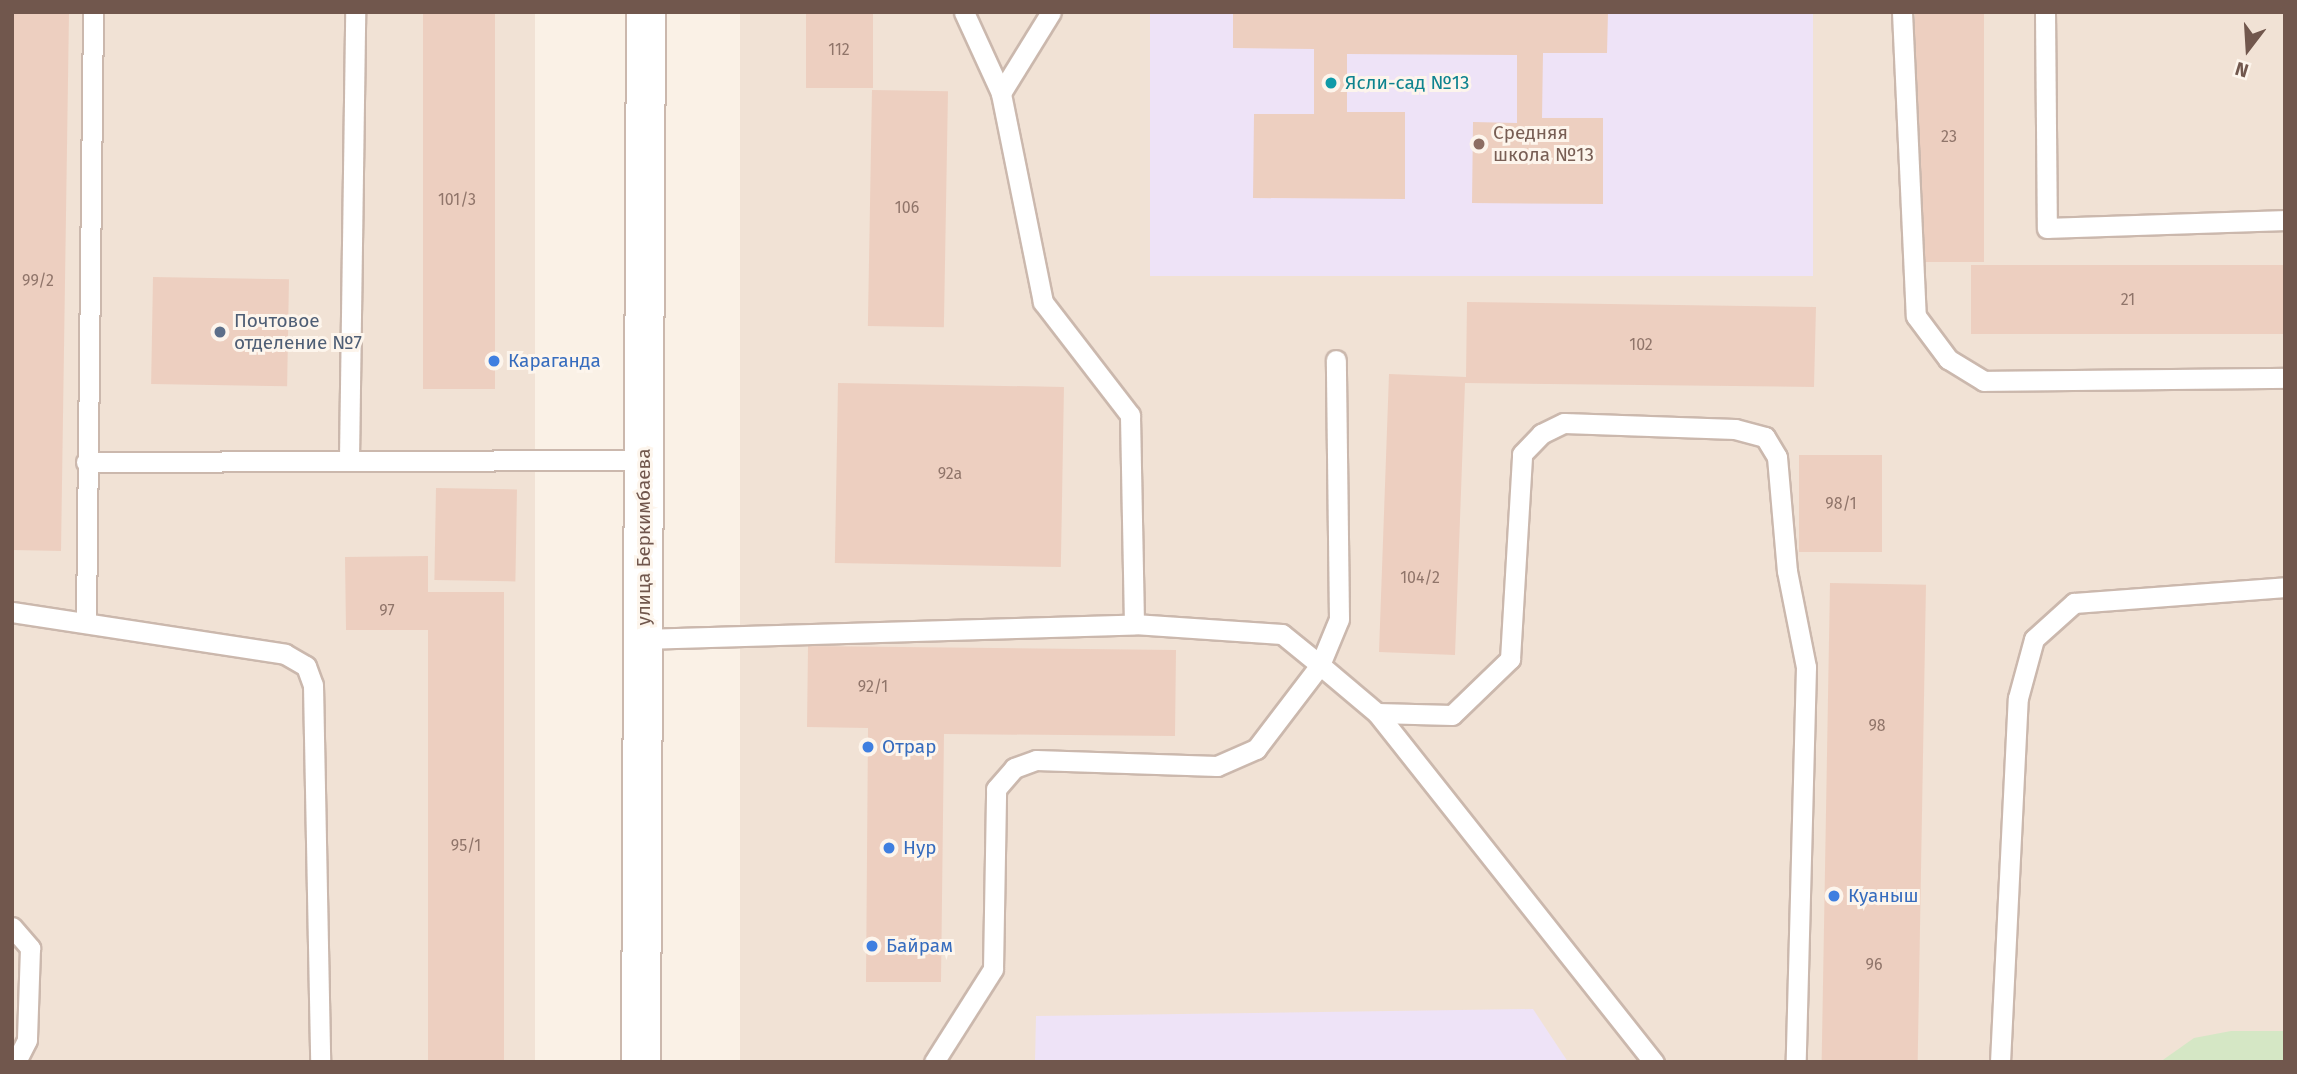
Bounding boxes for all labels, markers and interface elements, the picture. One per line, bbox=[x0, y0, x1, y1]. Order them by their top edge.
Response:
north arrow bbox=[2213, 14, 2283, 84]
house number: 112 bbox=[828, 40, 850, 60]
text: N bbox=[2232, 57, 2251, 82]
place label: Ясли-сад №13 bbox=[1345, 72, 1469, 94]
marker: Ясли-сад №13 bbox=[1323, 75, 1339, 91]
place label: Средняя школа №13 bbox=[1493, 122, 1594, 166]
house number: 23 bbox=[1941, 127, 1957, 147]
marker: Средняя школа №13 bbox=[1471, 136, 1487, 152]
house number: 101/3 bbox=[438, 190, 476, 210]
house number: 106 bbox=[895, 198, 919, 218]
house number: 99/2 bbox=[22, 271, 54, 291]
house number: 21 bbox=[2121, 290, 2135, 310]
place label: Почтовое отделение №7 bbox=[234, 310, 362, 354]
marker: Почтовое отделение №7 bbox=[212, 324, 228, 340]
house number: 102 bbox=[1629, 335, 1653, 355]
place label: Караганда bbox=[508, 350, 601, 372]
marker: Караганда bbox=[486, 353, 502, 369]
street label: улица Беркимбаева bbox=[633, 449, 655, 625]
house number: 92а bbox=[938, 464, 962, 484]
house number: 98/1 bbox=[1825, 494, 1857, 514]
house number: 104/2 bbox=[1400, 568, 1440, 588]
house number: 97 bbox=[379, 601, 395, 621]
house number: 92/1 bbox=[858, 677, 888, 697]
house number: 98 bbox=[1868, 716, 1886, 736]
place label: Отрар bbox=[882, 736, 936, 758]
marker: Отрар bbox=[860, 739, 876, 755]
house number: 95/1 bbox=[451, 836, 481, 856]
place label: Нур bbox=[903, 837, 937, 859]
marker: Нур bbox=[881, 840, 897, 856]
place label: Куаныш bbox=[1848, 885, 1919, 907]
marker: Куаныш bbox=[1826, 888, 1842, 904]
place label: Байрам bbox=[886, 935, 953, 957]
marker: Байрам bbox=[864, 938, 880, 954]
house number: 96 bbox=[1866, 955, 1882, 975]

